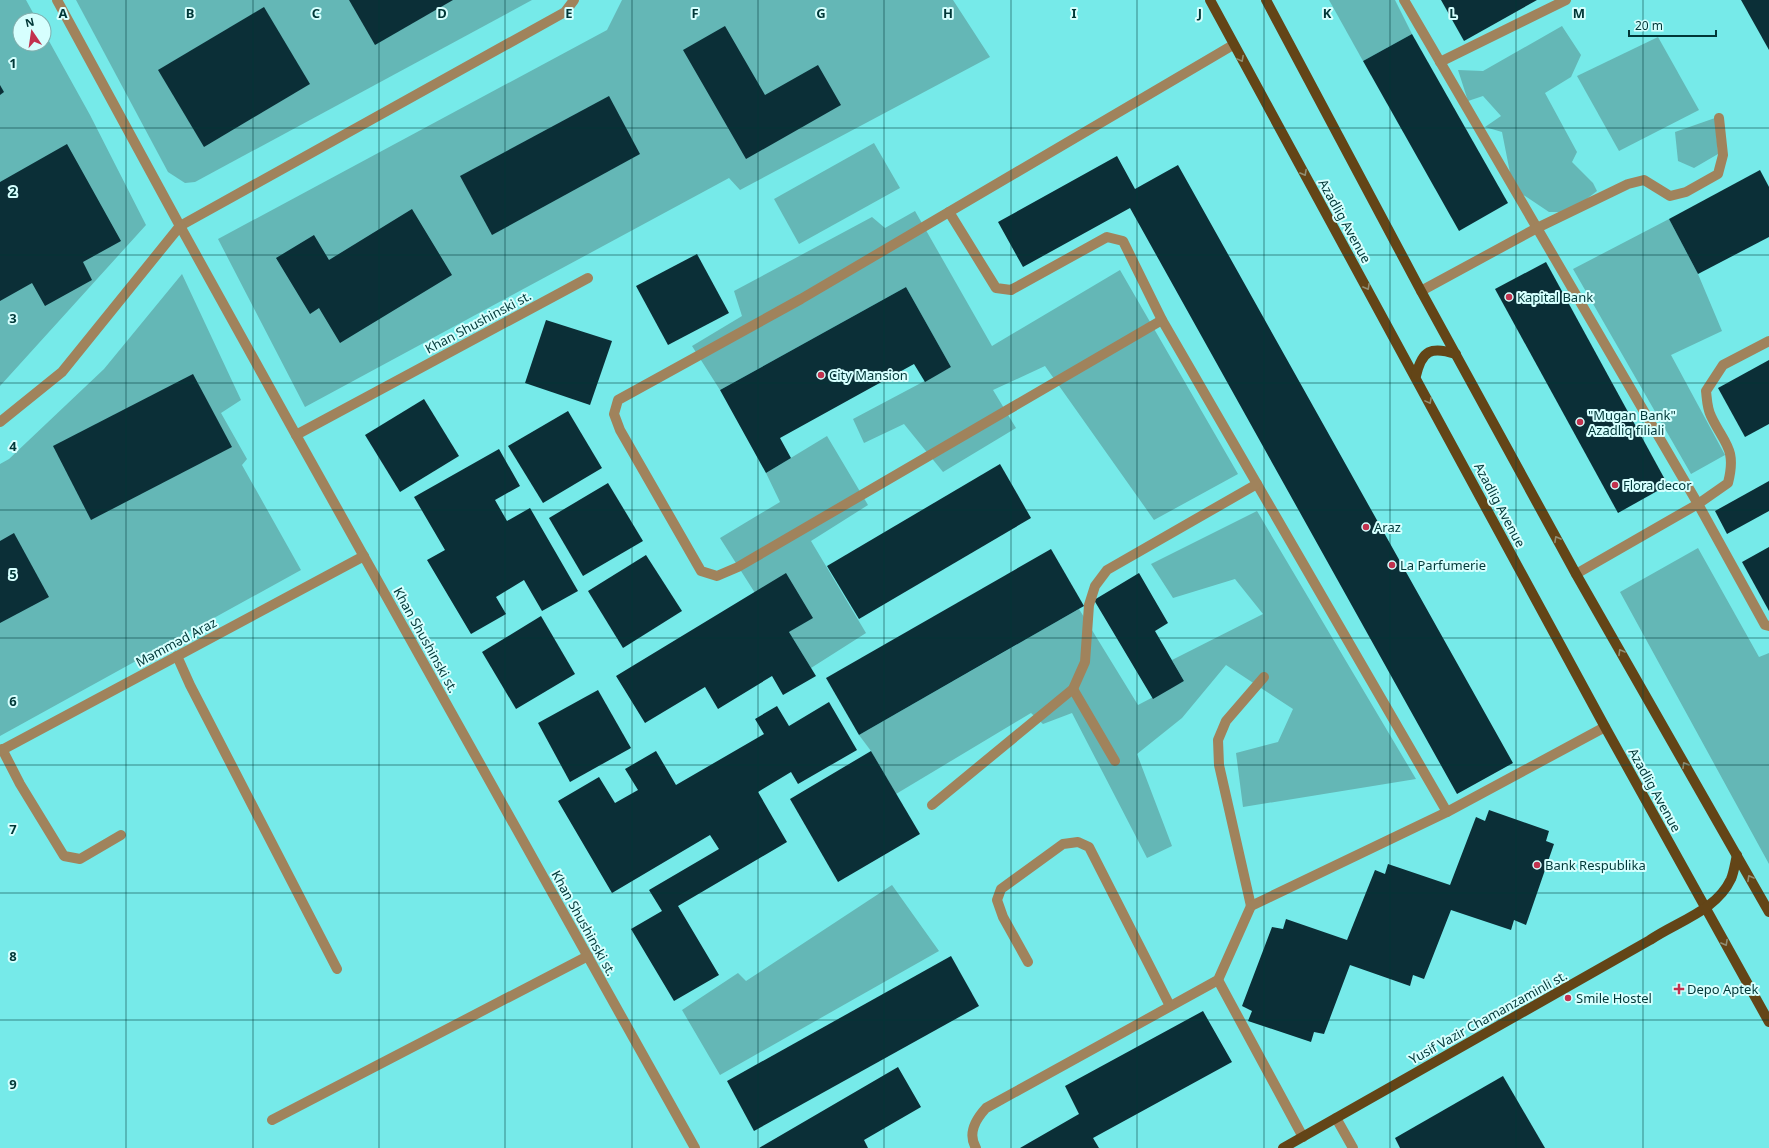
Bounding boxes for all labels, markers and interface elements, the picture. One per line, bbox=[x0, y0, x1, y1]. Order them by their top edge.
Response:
text: A bbox=[59, 4, 68, 22]
text: B bbox=[186, 4, 194, 22]
text: C bbox=[312, 4, 320, 22]
text: D bbox=[437, 4, 447, 22]
text: E bbox=[565, 4, 573, 22]
text: F bbox=[691, 4, 699, 22]
text: G bbox=[816, 4, 826, 22]
text: H bbox=[943, 4, 953, 22]
text: I bbox=[1071, 4, 1077, 22]
text: J bbox=[1197, 4, 1202, 22]
text: K bbox=[1323, 4, 1332, 22]
text: L bbox=[1449, 4, 1457, 22]
text: M bbox=[1573, 4, 1585, 22]
north arrow bbox=[12, 12, 52, 52]
scale bar bbox=[1629, 12, 1716, 38]
text: N bbox=[24, 13, 36, 30]
text: 20 m bbox=[1635, 17, 1663, 34]
text: 1 bbox=[9, 54, 17, 72]
one-way arrow bbox=[1237, 55, 1244, 63]
one-way arrow bbox=[1299, 169, 1307, 176]
street label: Azadlig Avenue bbox=[1314, 176, 1376, 266]
text: 2 bbox=[9, 182, 17, 200]
one-way arrow bbox=[1362, 283, 1369, 290]
street label: Khan Shushinski st. bbox=[422, 286, 534, 358]
place label: Kapital Bank bbox=[1517, 288, 1593, 306]
marker: Kapital Bank bbox=[1504, 292, 1514, 302]
text: 3 bbox=[9, 309, 17, 327]
place label: City Mansion bbox=[829, 366, 908, 384]
marker: City Mansion bbox=[816, 370, 826, 380]
one-way arrow bbox=[1425, 397, 1432, 404]
place label: "Mugan Bank" Azadliq filiali bbox=[1588, 406, 1676, 439]
marker: "Mugan Bank" Azadliq filiali bbox=[1575, 417, 1585, 427]
text: 4 bbox=[9, 437, 17, 455]
street label: Azadlig Avenue bbox=[1470, 460, 1530, 550]
place label: Flora decor bbox=[1623, 476, 1692, 494]
marker: Flora decor bbox=[1610, 480, 1620, 490]
place label: Araz bbox=[1374, 518, 1401, 536]
marker: Araz bbox=[1361, 522, 1371, 532]
one-way arrow bbox=[1554, 536, 1561, 543]
place label: La Parfumerie bbox=[1400, 556, 1486, 574]
marker: La Parfumerie bbox=[1387, 560, 1397, 570]
text: 5 bbox=[9, 565, 17, 583]
street label: Khan Shushinski st. bbox=[390, 584, 462, 696]
street label: Məmməd Araz bbox=[132, 613, 220, 671]
one-way arrow bbox=[1618, 649, 1625, 656]
text: 6 bbox=[9, 692, 17, 710]
street label: Azadlig Avenue bbox=[1624, 745, 1686, 835]
one-way arrow bbox=[1683, 762, 1690, 769]
text: 7 bbox=[9, 820, 17, 838]
place label: Bank Respublika bbox=[1545, 856, 1646, 874]
marker: Bank Respublika bbox=[1532, 860, 1542, 870]
street label: Khan Shushinski st. bbox=[548, 867, 620, 979]
one-way arrow bbox=[1747, 875, 1754, 882]
one-way arrow bbox=[1720, 938, 1728, 946]
text: 8 bbox=[9, 947, 17, 965]
street label: Yusif Vazir Chamanzaminli st. bbox=[1406, 966, 1570, 1068]
place label: Depo Aptek bbox=[1687, 980, 1758, 998]
marker: Depo Aptek bbox=[1674, 984, 1684, 994]
place label: Smile Hostel bbox=[1576, 989, 1652, 1007]
marker: Smile Hostel bbox=[1563, 993, 1573, 1003]
text: 9 bbox=[9, 1075, 17, 1093]

